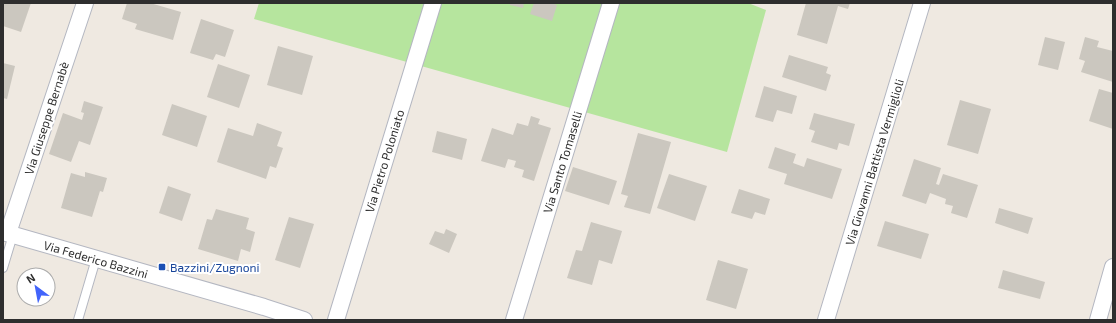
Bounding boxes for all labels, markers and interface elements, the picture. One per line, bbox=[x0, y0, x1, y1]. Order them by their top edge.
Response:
street label: Via Giuseppe Bernabè bbox=[21, 60, 71, 176]
street label: Via Giovanni Battista Vermiglioli bbox=[842, 77, 906, 247]
street label: Via Pietro Poloniato bbox=[362, 108, 406, 214]
street label: Via Santo Tomaselli bbox=[540, 109, 584, 215]
street label: Via Federico Bazzini bbox=[42, 237, 150, 281]
place label: Bazzini/Zugnoni bbox=[170, 260, 259, 274]
marker: Bazzini/Zugnoni bbox=[157, 262, 167, 272]
north arrow bbox=[16, 267, 56, 307]
text: N bbox=[24, 270, 37, 286]

